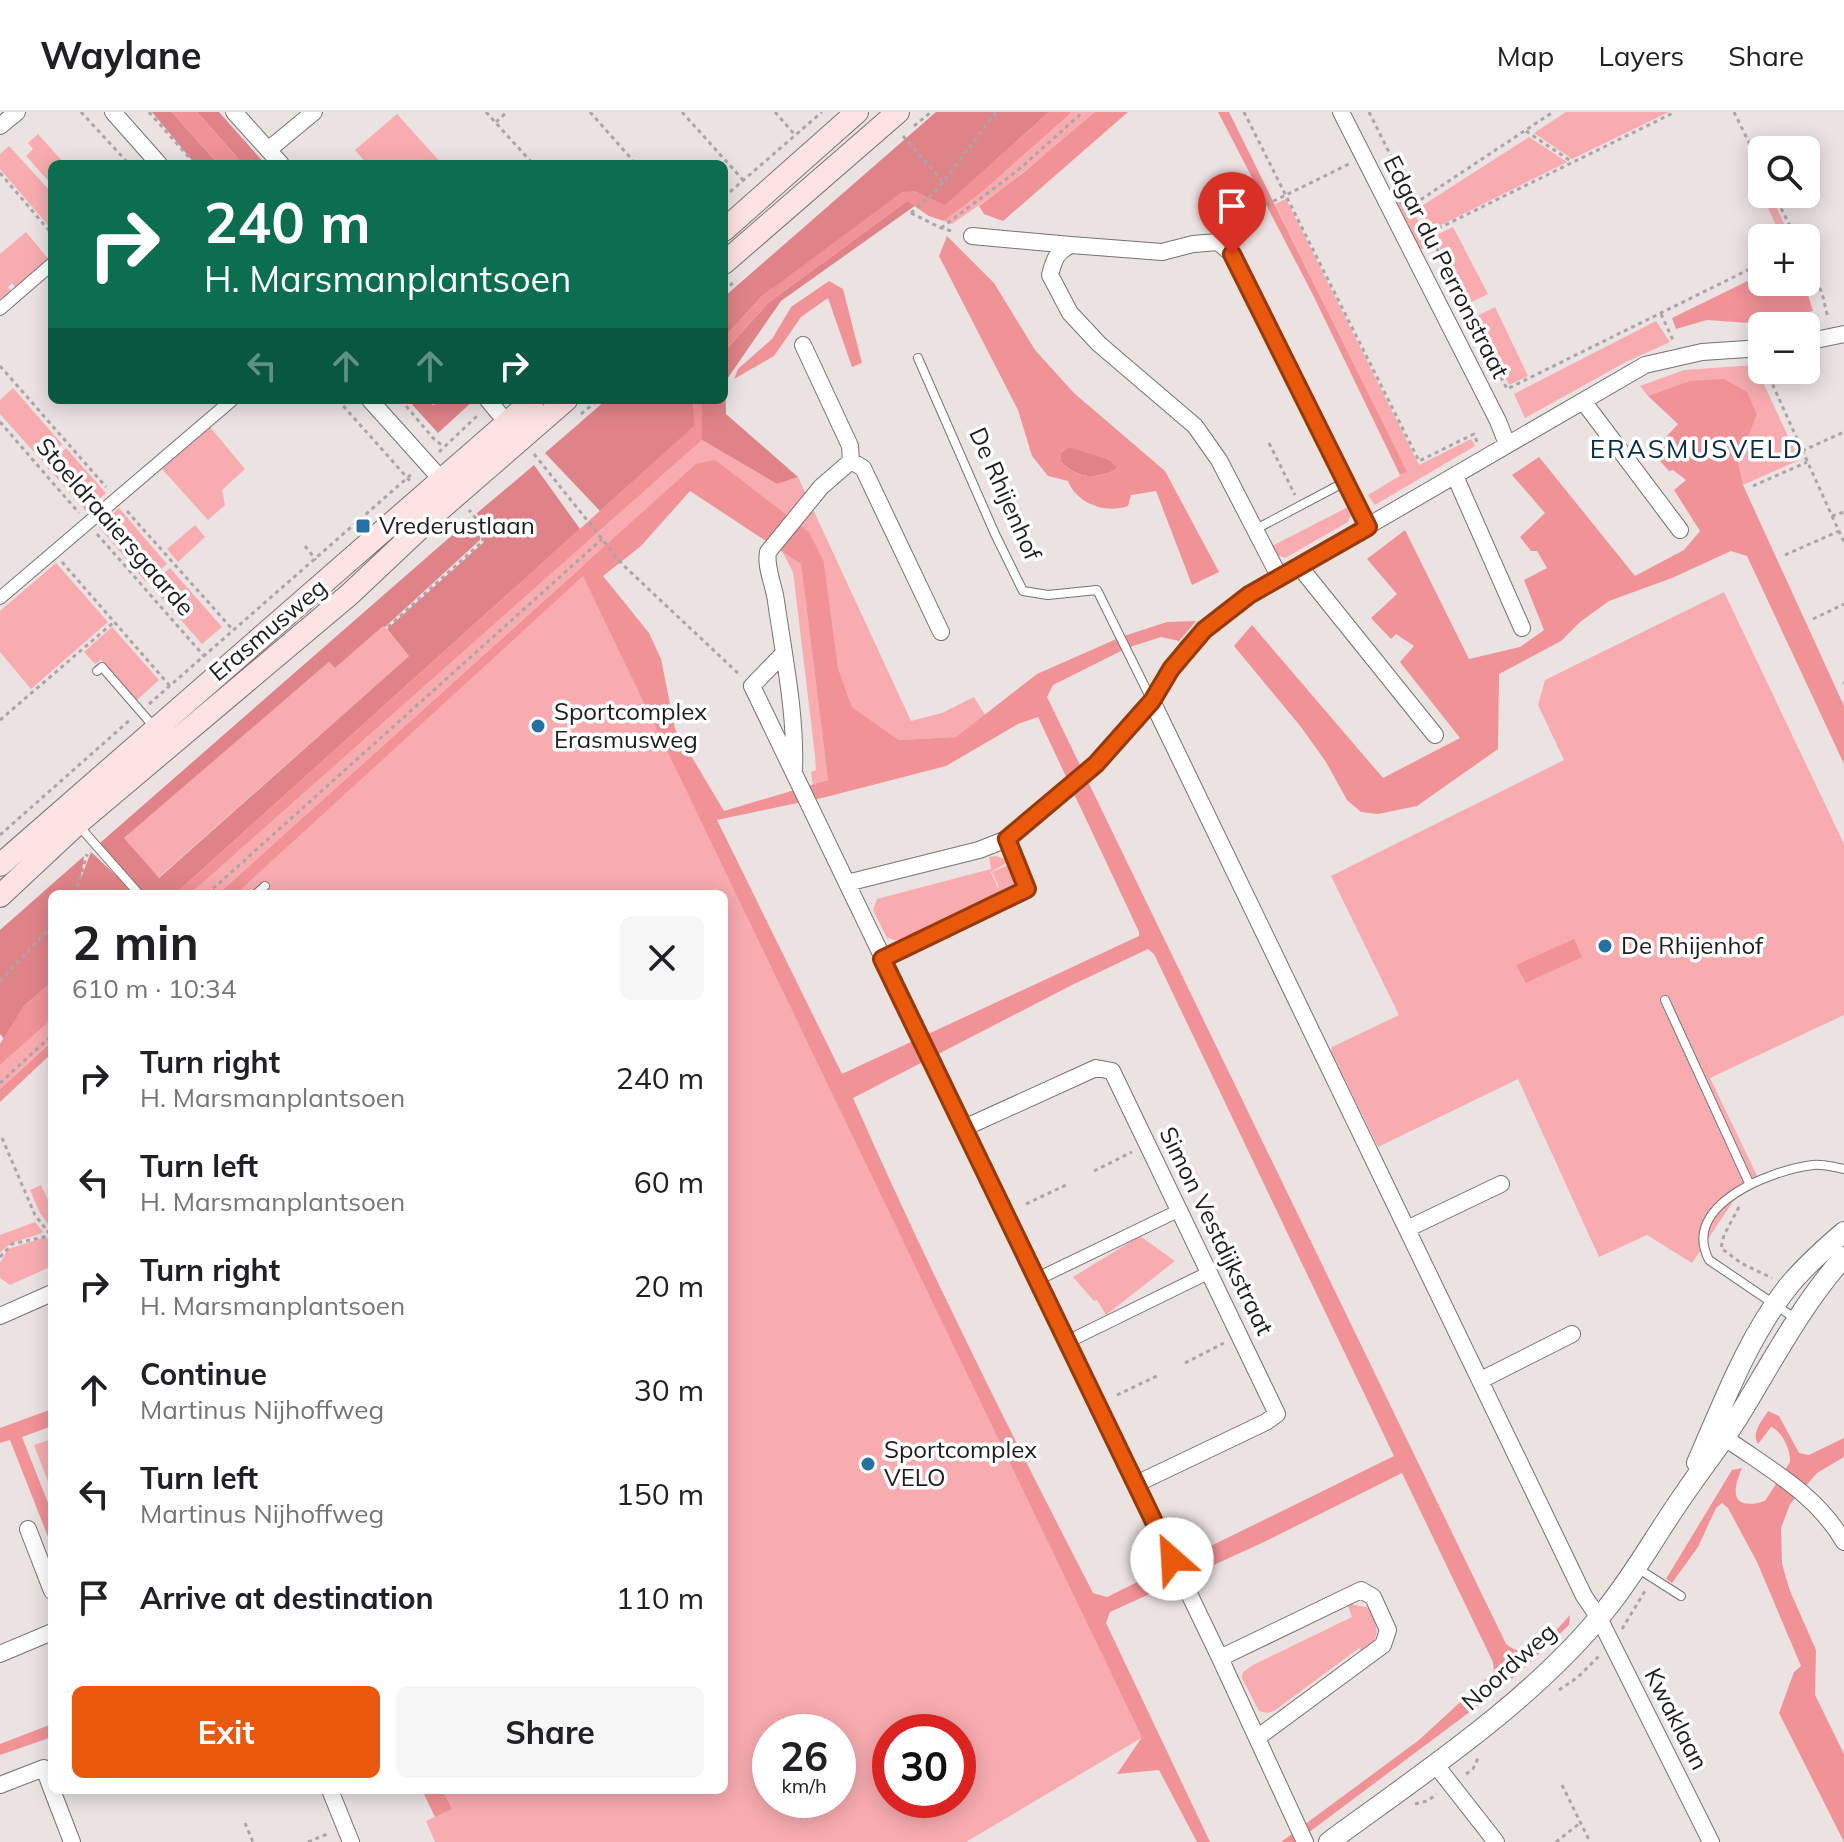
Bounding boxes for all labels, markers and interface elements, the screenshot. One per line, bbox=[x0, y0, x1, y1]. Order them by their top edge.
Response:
text: Waylane bbox=[40, 31, 202, 79]
text: Map bbox=[1497, 38, 1554, 73]
text: Layers bbox=[1598, 38, 1684, 73]
text: Share bbox=[1728, 38, 1804, 73]
map controls bbox=[1748, 136, 1820, 384]
button: search bbox=[1748, 136, 1820, 208]
street label: Edgar du Perronstraat bbox=[1378, 150, 1516, 383]
pin bbox=[1198, 172, 1266, 254]
icon: arrive bbox=[1210, 184, 1254, 228]
text: 240 m bbox=[204, 187, 371, 257]
icon: right bbox=[72, 192, 176, 296]
button: + bbox=[1748, 224, 1820, 296]
text: H. Marsmanplantsoen bbox=[204, 256, 571, 301]
button: − bbox=[1748, 312, 1820, 384]
icon: left bbox=[240, 344, 284, 388]
icon: ahead bbox=[324, 344, 368, 388]
icon: ahead bbox=[408, 344, 452, 388]
icon: right bbox=[492, 344, 536, 388]
street label: De Rhijenhof bbox=[963, 423, 1049, 565]
street label: Stoeldraaiersgaarde bbox=[30, 431, 201, 621]
district label: ERASMUSVELD bbox=[1590, 432, 1804, 465]
place label: Vrederustlaan bbox=[379, 510, 535, 540]
marker: Vrederustlaan bbox=[354, 517, 372, 535]
street label: Erasmusweg bbox=[203, 572, 332, 687]
place label: Sportcomplex Erasmusweg bbox=[554, 696, 707, 754]
marker: Sportcomplex Erasmusweg bbox=[529, 717, 547, 735]
text: 2 min bbox=[72, 912, 199, 972]
button: close bbox=[620, 916, 704, 1000]
place label: De Rhijenhof bbox=[1621, 930, 1764, 960]
marker: De Rhijenhof bbox=[1596, 937, 1614, 955]
text: 610 m · 10:34 bbox=[72, 972, 236, 1005]
text: Turn right bbox=[140, 1043, 280, 1081]
icon: right bbox=[72, 1056, 116, 1100]
text: 240 m bbox=[616, 1059, 704, 1097]
text: H. Marsmanplantsoen bbox=[140, 1081, 405, 1114]
street label: Simon Vestdijkstraat bbox=[1153, 1121, 1280, 1340]
text: Turn left bbox=[140, 1147, 258, 1185]
icon: left bbox=[72, 1160, 116, 1204]
text: 60 m bbox=[634, 1163, 704, 1201]
text: H. Marsmanplantsoen bbox=[140, 1185, 405, 1218]
text: Turn right bbox=[140, 1251, 280, 1289]
icon: right bbox=[72, 1264, 116, 1308]
text: 20 m bbox=[634, 1267, 704, 1305]
text: H. Marsmanplantsoen bbox=[140, 1289, 405, 1322]
text: Continue bbox=[140, 1355, 267, 1393]
icon: ahead bbox=[72, 1368, 116, 1412]
text: 30 m bbox=[634, 1371, 704, 1409]
text: Martinus Nijhoffweg bbox=[140, 1393, 384, 1426]
place label: Sportcomplex VELO bbox=[884, 1434, 1037, 1492]
marker: Sportcomplex VELO bbox=[859, 1455, 877, 1473]
text: Turn left bbox=[140, 1459, 258, 1497]
icon: left bbox=[72, 1472, 116, 1516]
text: 150 m bbox=[616, 1475, 704, 1513]
text: Martinus Nijhoffweg bbox=[140, 1497, 384, 1530]
position arrow bbox=[1130, 1517, 1214, 1601]
icon: arrive bbox=[72, 1576, 116, 1620]
text: Arrive at destination bbox=[140, 1579, 434, 1617]
text: 110 m bbox=[616, 1579, 704, 1617]
street label: Noordweg bbox=[1455, 1616, 1562, 1716]
street label: Kwaklaan bbox=[1638, 1663, 1715, 1775]
button: Exit bbox=[72, 1686, 380, 1778]
button: Share bbox=[396, 1686, 704, 1778]
speed limit sign: 30 bbox=[872, 1714, 976, 1818]
text: 26 bbox=[780, 1731, 828, 1781]
text: km/h bbox=[781, 1773, 827, 1798]

